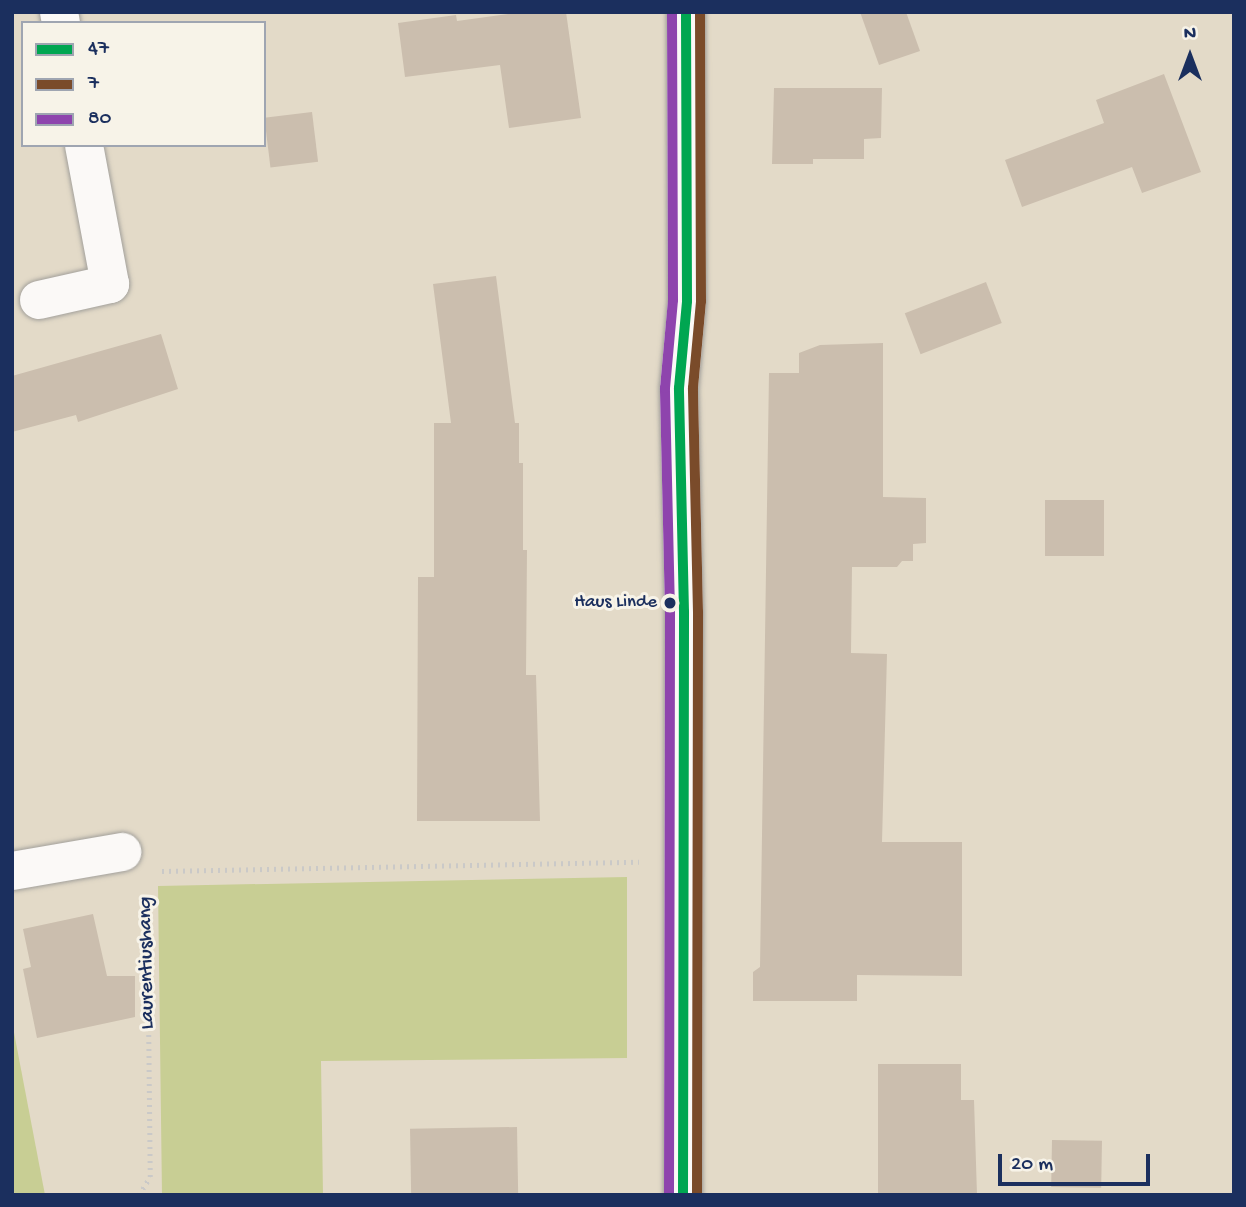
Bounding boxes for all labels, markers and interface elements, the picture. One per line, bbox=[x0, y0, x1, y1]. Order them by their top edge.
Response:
legend bbox=[21, 21, 266, 147]
north arrow bbox=[1155, 21, 1225, 91]
text: N bbox=[1184, 23, 1196, 46]
text: 47 bbox=[88, 37, 109, 62]
text: 7 bbox=[88, 72, 99, 97]
text: 80 bbox=[88, 107, 111, 132]
place label: Haus Linde bbox=[574, 592, 657, 614]
marker: Haus Linde bbox=[663, 596, 677, 610]
street label: Laurentiushang bbox=[134, 896, 162, 1030]
scale bar bbox=[1001, 1140, 1153, 1184]
text: 20 m bbox=[1011, 1153, 1053, 1178]

